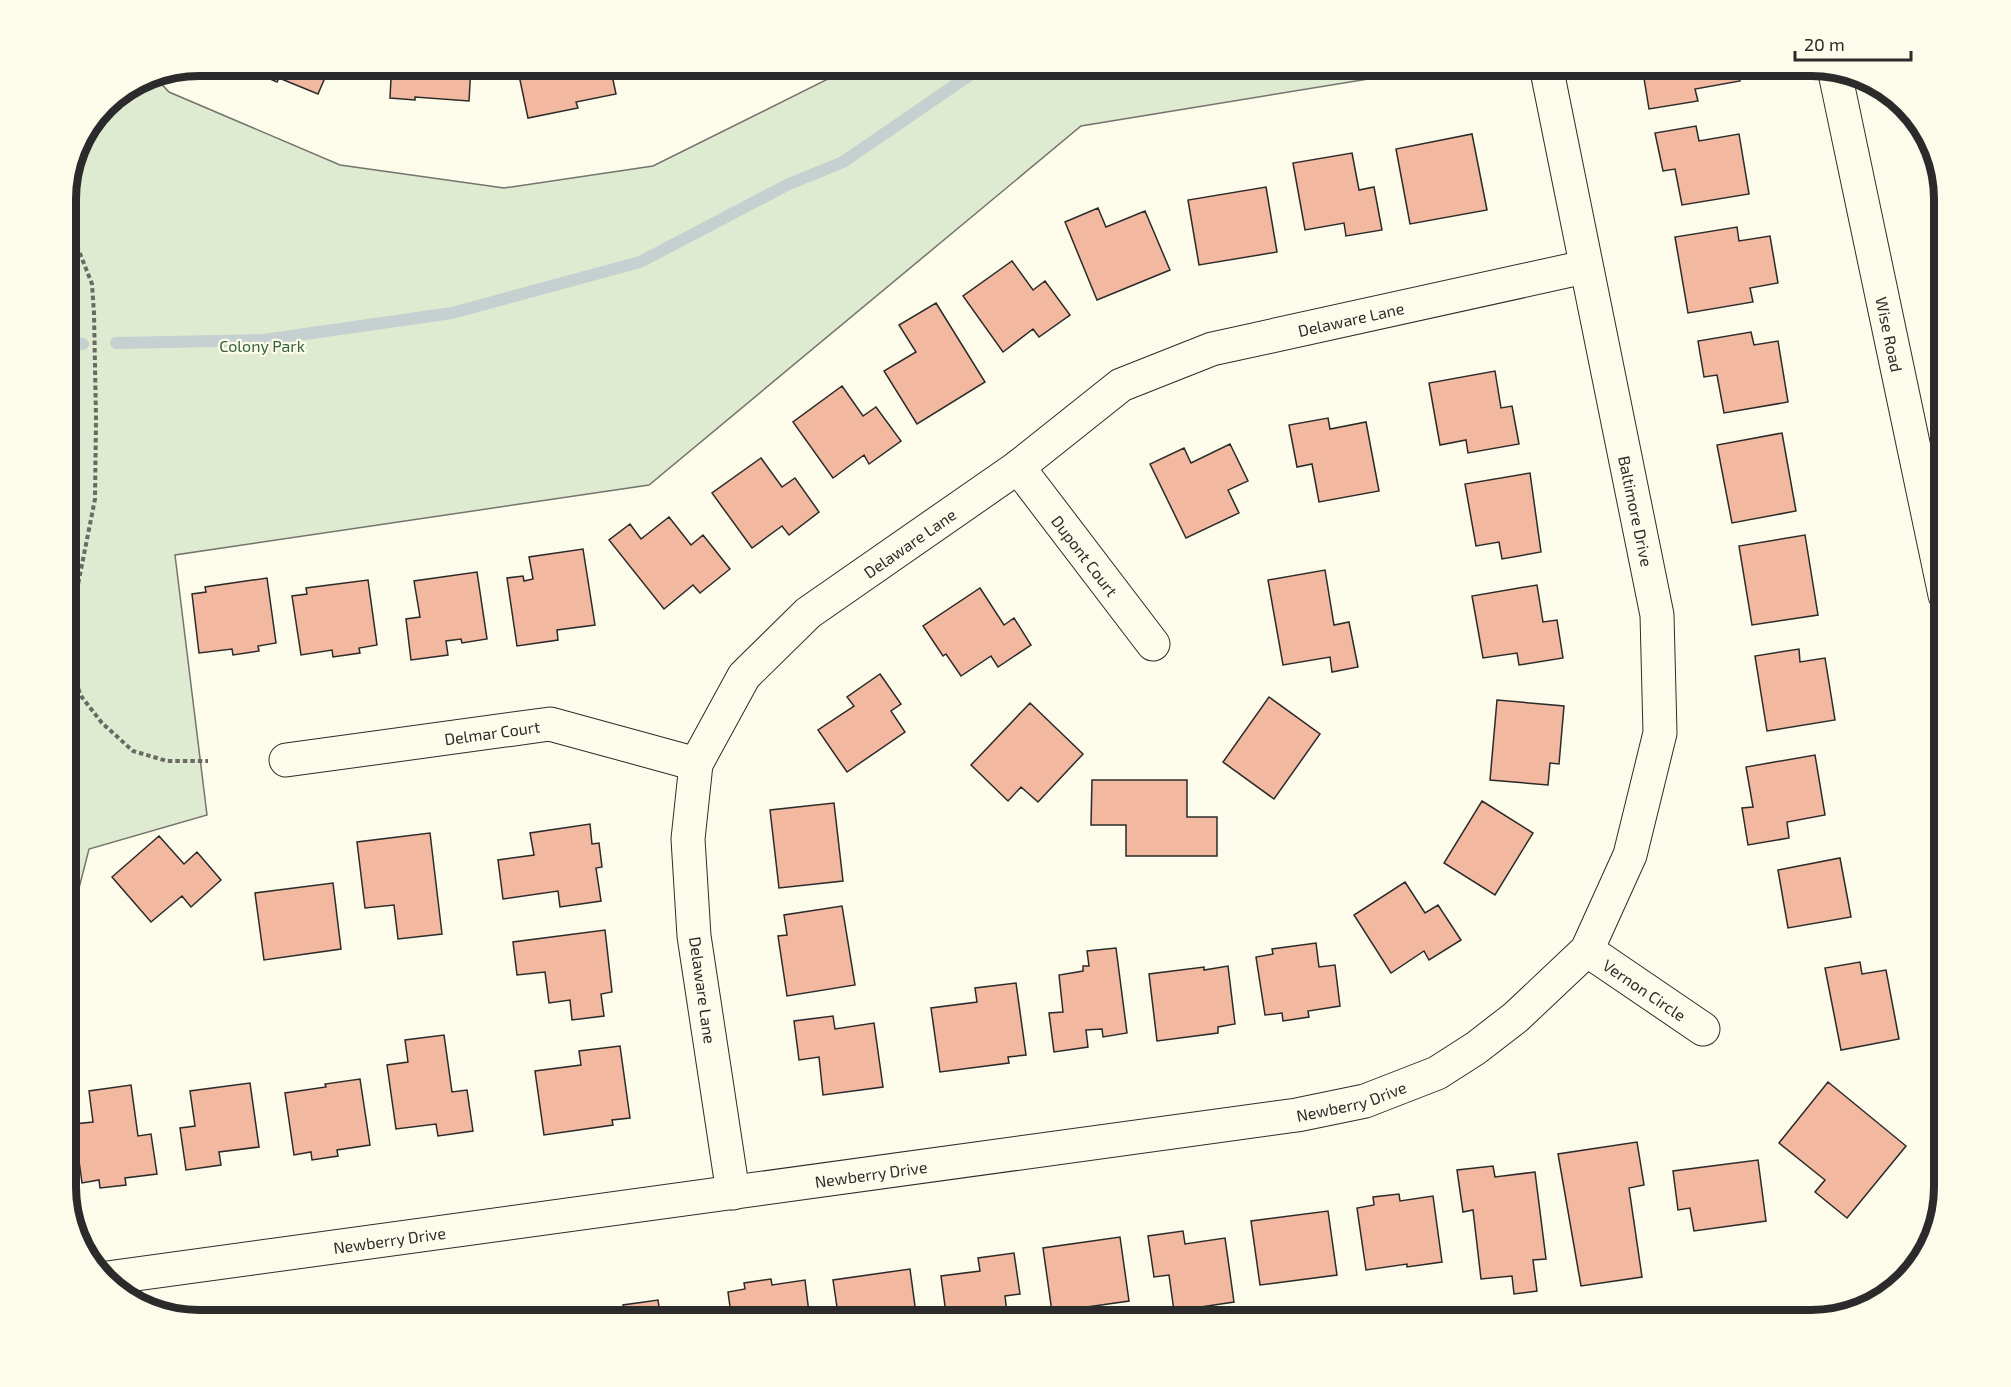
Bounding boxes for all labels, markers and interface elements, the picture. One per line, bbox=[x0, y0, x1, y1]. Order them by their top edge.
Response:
scale bar bbox=[1795, 24, 1910, 62]
text: 20 m bbox=[1804, 33, 1845, 55]
street label: Wise Road bbox=[1873, 295, 1907, 374]
street label: Delaware Lane bbox=[1296, 298, 1406, 339]
park label: Colony Park bbox=[219, 336, 305, 355]
street label: Baltimore Drive bbox=[1615, 454, 1657, 568]
street label: Delaware Lane bbox=[860, 504, 959, 581]
street label: Dupont Court bbox=[1048, 511, 1122, 600]
street label: Delmar Court bbox=[443, 716, 541, 748]
street label: Delaware Lane bbox=[686, 935, 720, 1045]
street label: Vernon Circle bbox=[1600, 955, 1690, 1024]
street label: Newberry Drive bbox=[1294, 1077, 1409, 1124]
street label: Newberry Drive bbox=[813, 1156, 928, 1190]
street label: Newberry Drive bbox=[332, 1222, 447, 1256]

